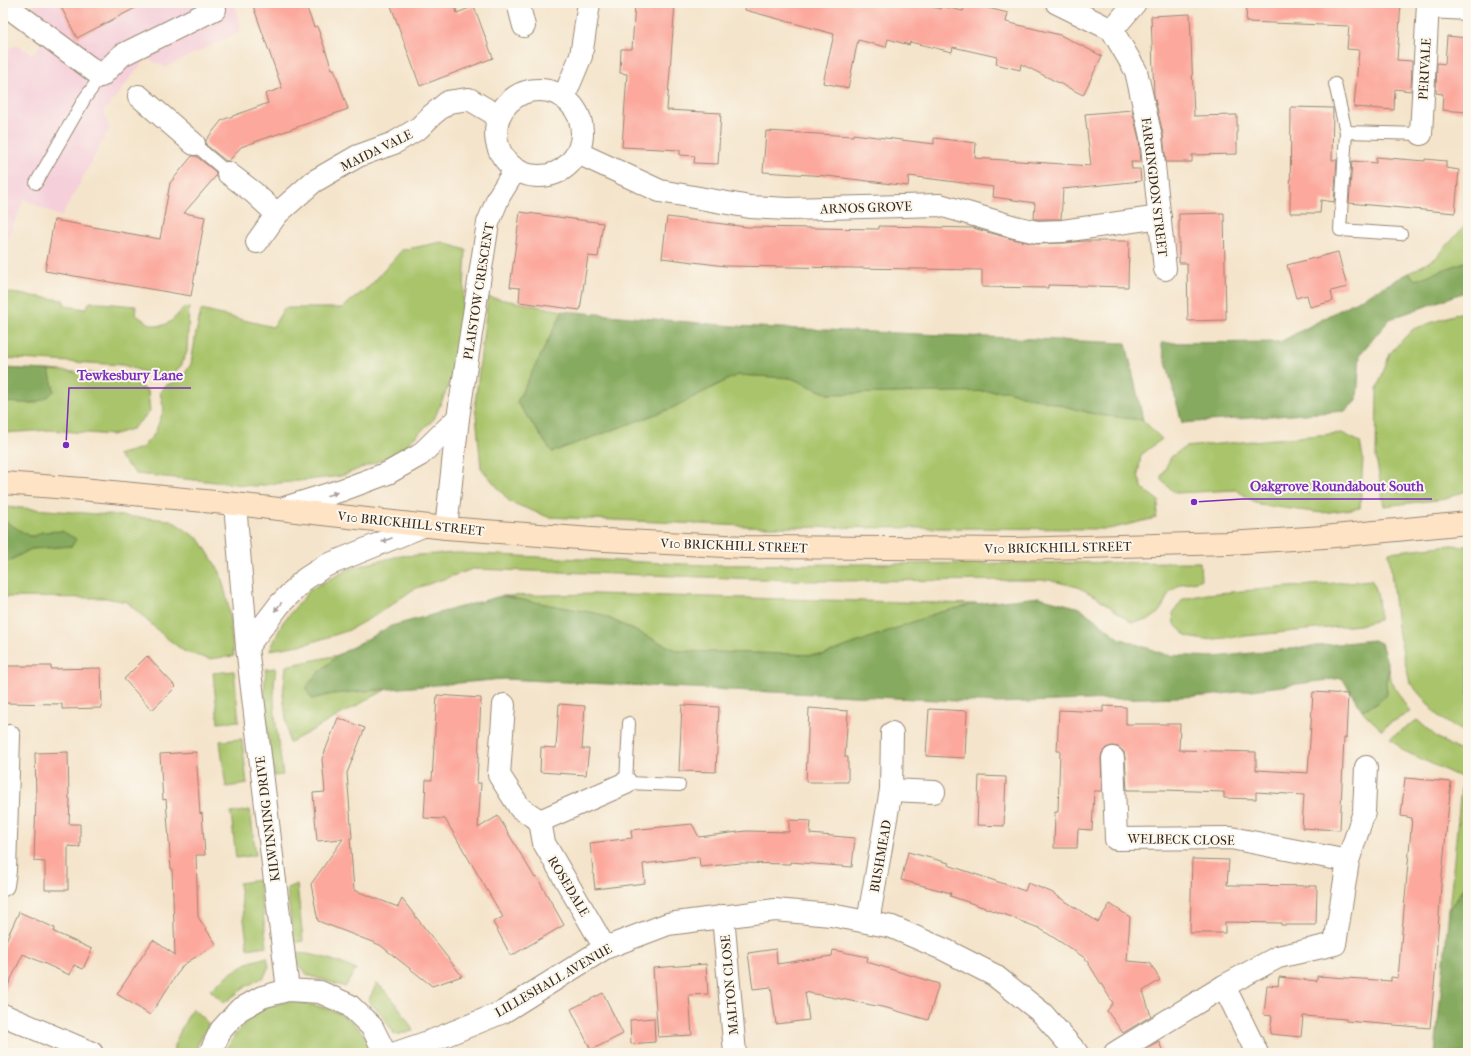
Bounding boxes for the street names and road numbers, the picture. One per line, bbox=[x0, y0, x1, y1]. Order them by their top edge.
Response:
street label: PERIVALE bbox=[1415, 38, 1434, 100]
street label: FARRINGDON STREET bbox=[1139, 117, 1171, 258]
street label: MAIDA VALE bbox=[338, 127, 415, 174]
street label: ARNOS GROVE bbox=[819, 198, 912, 217]
street label: PLAISTOW CRESCENT bbox=[460, 221, 497, 361]
street label: V10 BRICKHILL STREET bbox=[336, 508, 485, 539]
street label: V10 BRICKHILL STREET bbox=[659, 535, 808, 556]
street label: V10 BRICKHILL STREET bbox=[983, 539, 1132, 556]
street label: KILWINNING DRIVE bbox=[252, 755, 283, 883]
street label: BUSHMEAD bbox=[867, 818, 894, 894]
street label: WELBECK CLOSE bbox=[1126, 831, 1235, 848]
street label: ROSEDALE bbox=[545, 853, 592, 919]
street label: MALTON CLOSE bbox=[718, 934, 741, 1036]
street label: LILLESHALL AVENUE bbox=[492, 941, 614, 1020]

